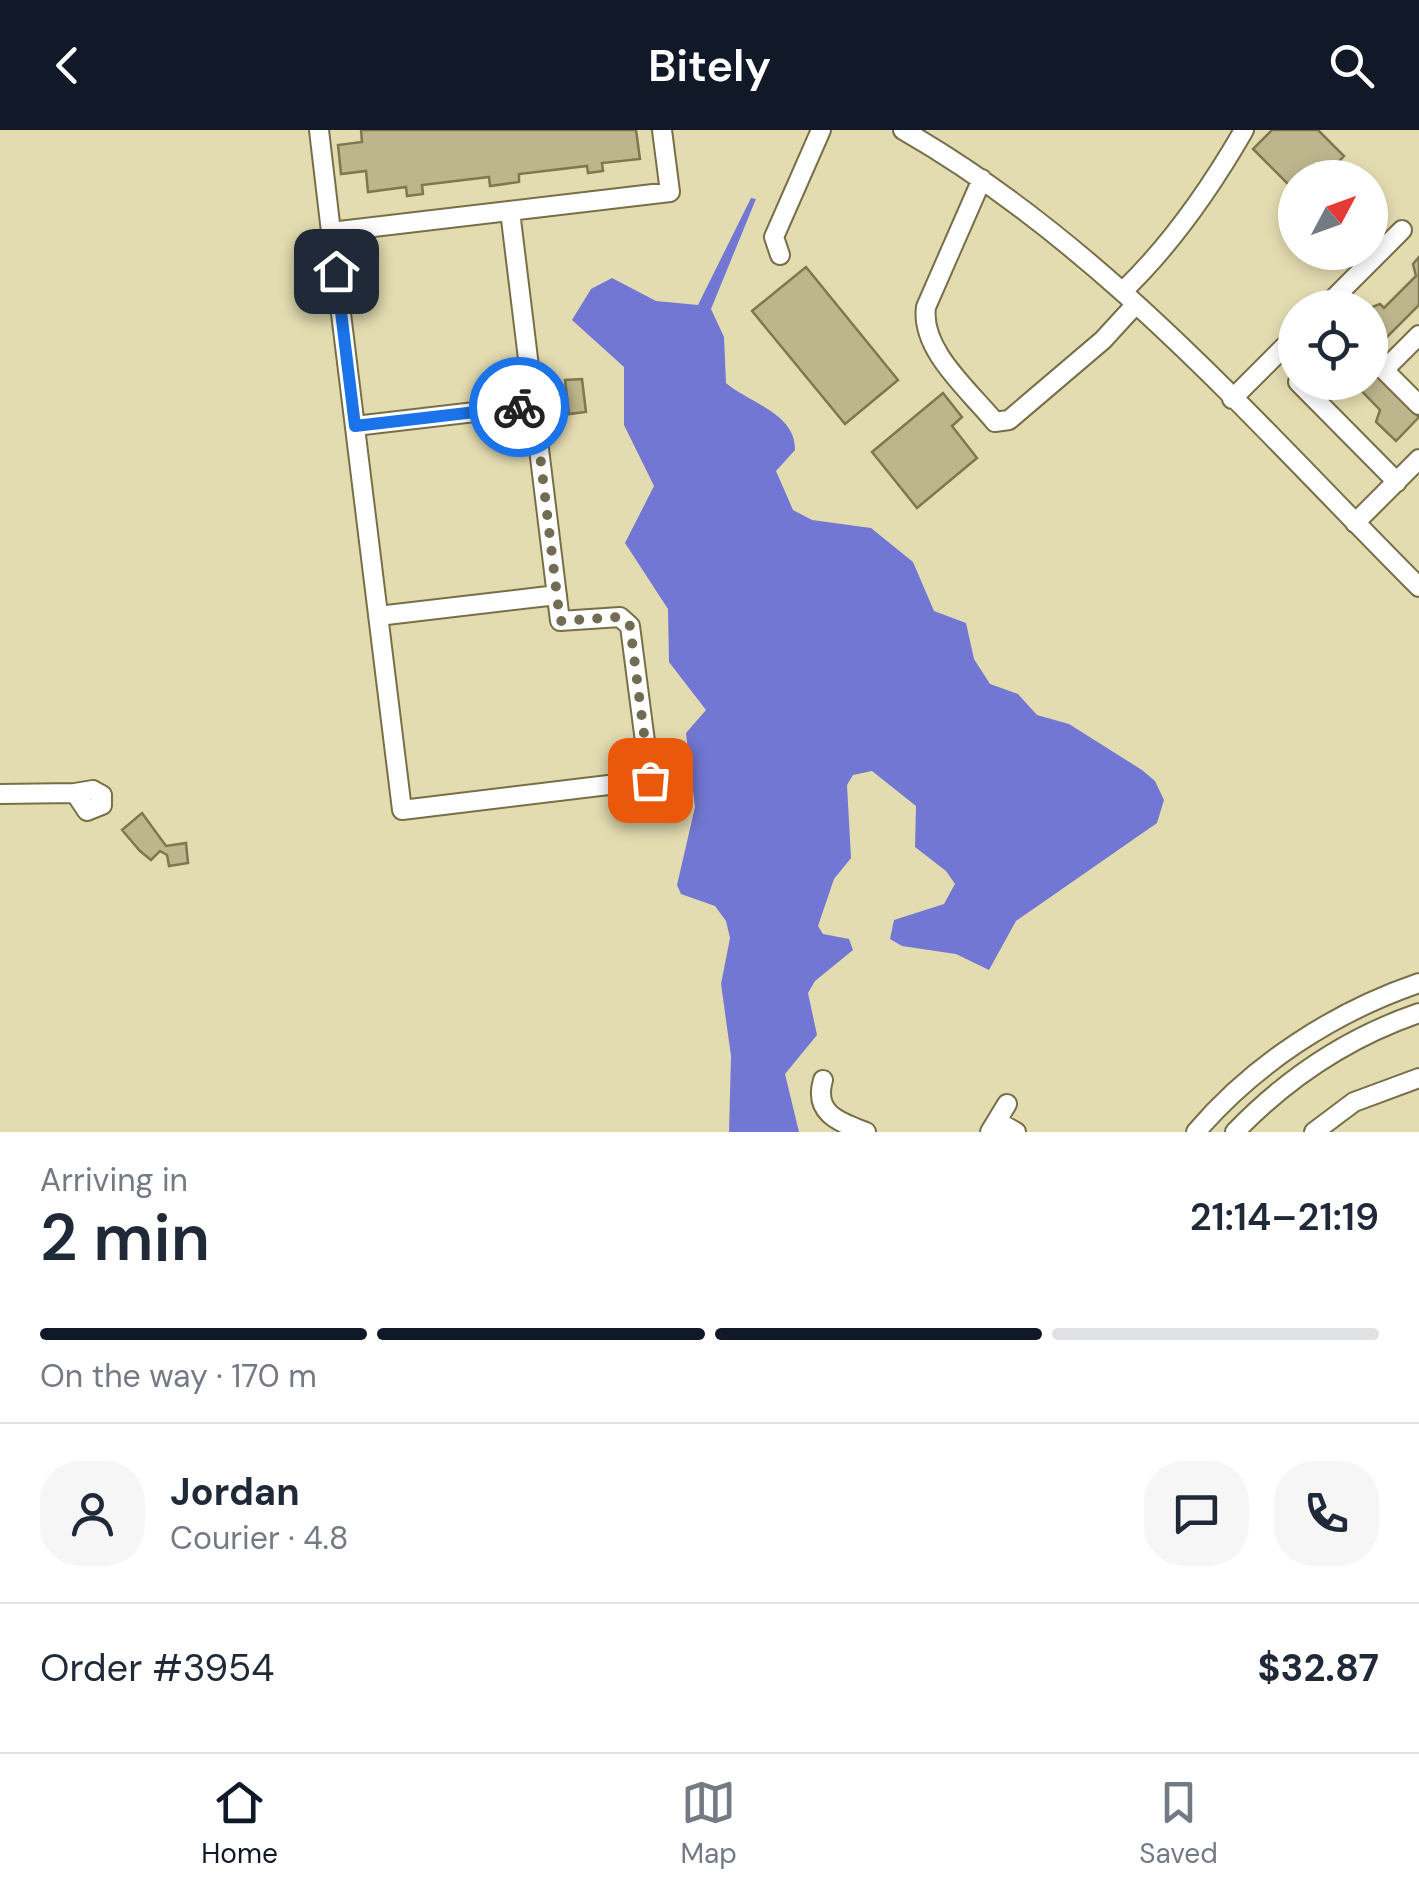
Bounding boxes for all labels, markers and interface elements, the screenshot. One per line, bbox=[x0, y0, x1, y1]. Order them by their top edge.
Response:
text: Bitely bbox=[648, 36, 771, 95]
icon: back bbox=[40, 38, 95, 93]
icon: search bbox=[1324, 38, 1379, 93]
north arrow bbox=[1278, 160, 1388, 270]
map controls bbox=[1278, 160, 1388, 400]
pin bbox=[294, 229, 379, 314]
icon: home bbox=[309, 244, 364, 299]
button: locate bbox=[1278, 290, 1388, 400]
courier bbox=[469, 357, 569, 457]
icon: bike bbox=[492, 380, 547, 435]
pin bbox=[608, 738, 693, 823]
icon: bag bbox=[623, 753, 678, 808]
text: Arriving in bbox=[40, 1159, 188, 1201]
text: 21:14–21:19 bbox=[1190, 1192, 1379, 1242]
text: 2 min bbox=[40, 1196, 210, 1280]
text: On the way · 170 m bbox=[40, 1355, 317, 1397]
button: person bbox=[40, 1461, 145, 1566]
button: chat bbox=[1144, 1461, 1249, 1566]
button: phone bbox=[1274, 1461, 1379, 1566]
text: Jordan bbox=[170, 1467, 300, 1517]
text: Courier · 4.8 bbox=[170, 1517, 348, 1559]
text: Order #3954 bbox=[40, 1643, 274, 1693]
text: $32.87 bbox=[1258, 1643, 1379, 1693]
tab: Home bbox=[201, 1775, 278, 1872]
tab: Map bbox=[680, 1775, 737, 1872]
tab: Saved bbox=[1139, 1775, 1218, 1872]

